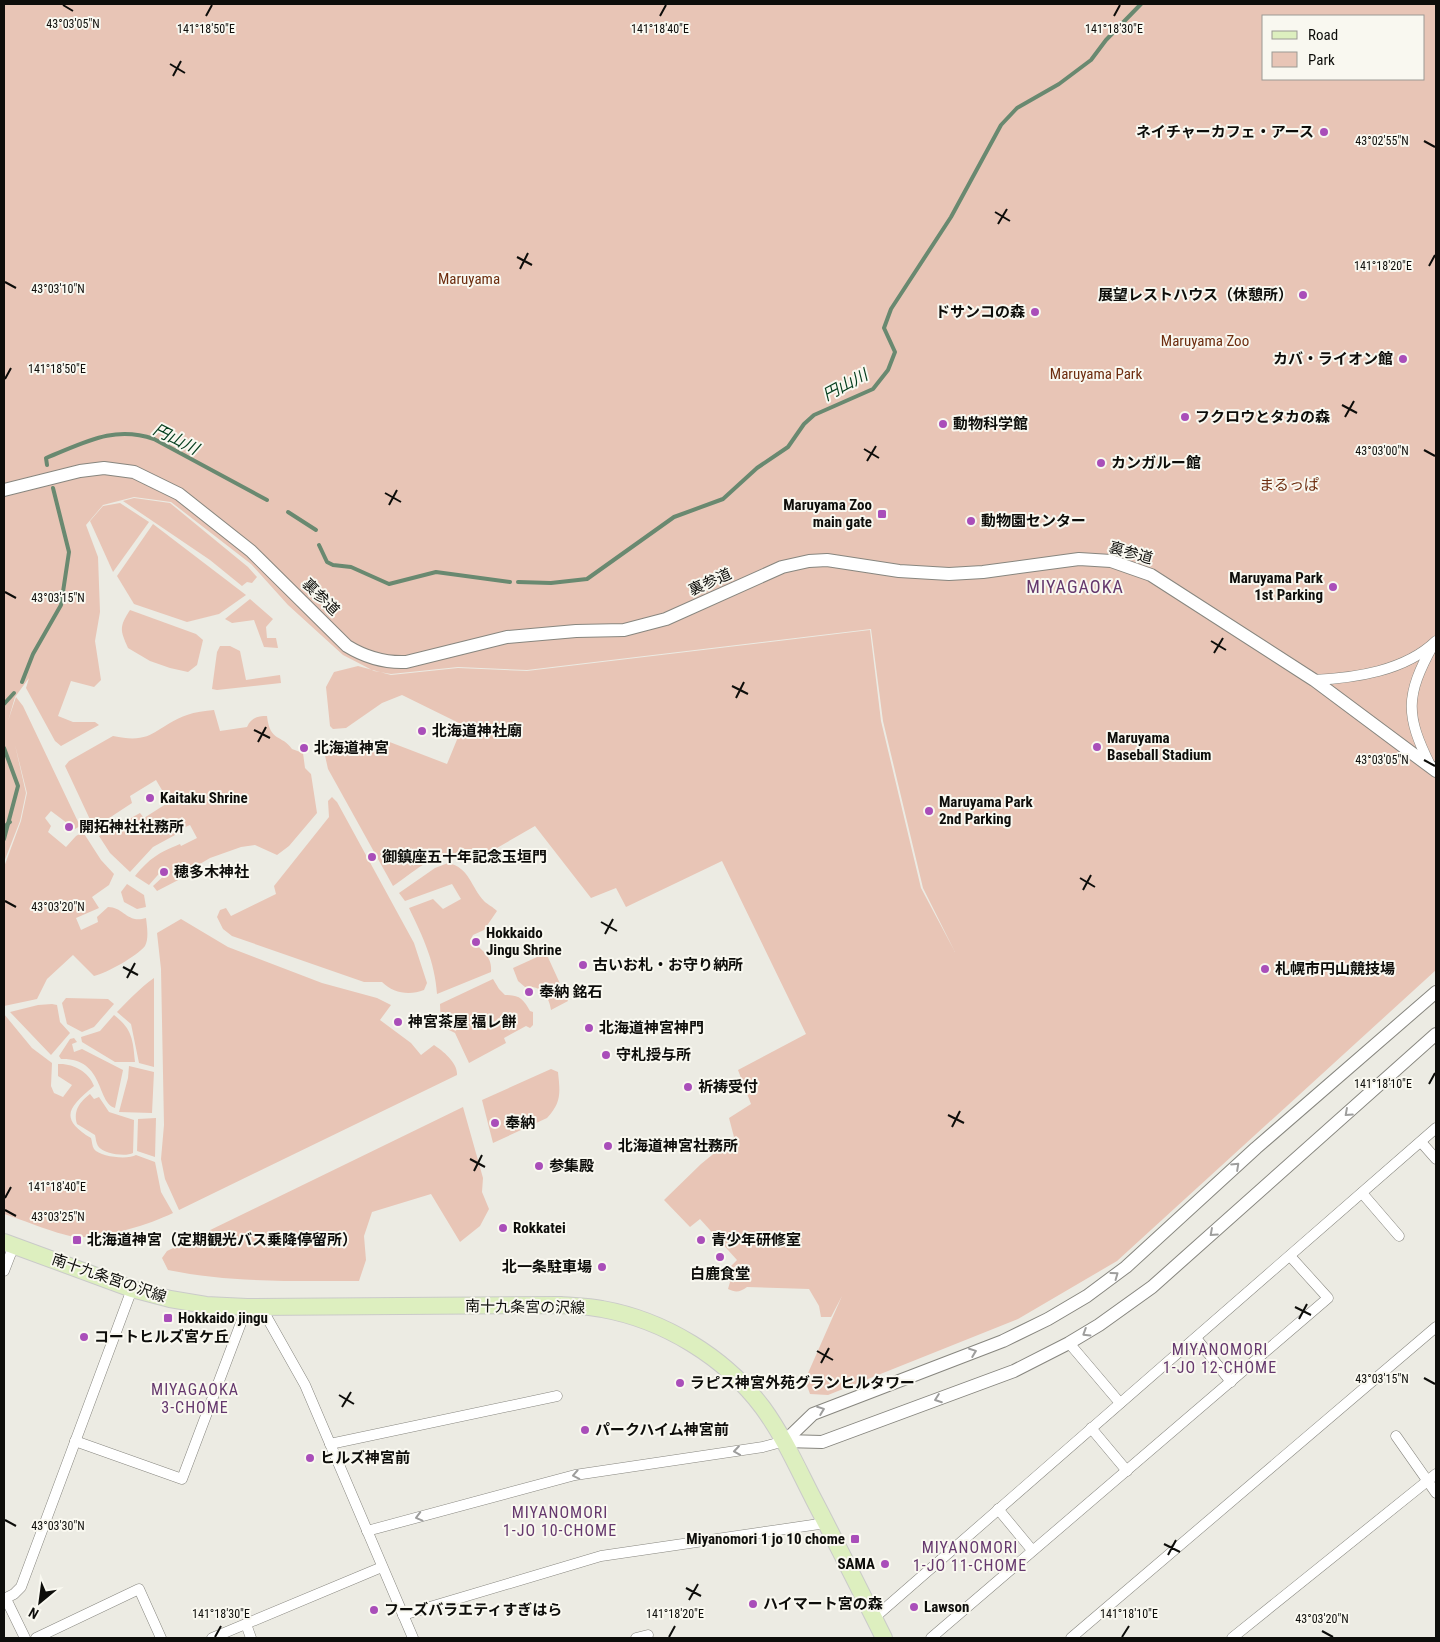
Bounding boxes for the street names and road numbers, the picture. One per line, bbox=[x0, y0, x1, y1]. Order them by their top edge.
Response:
street label: 裏参道 bbox=[1107, 538, 1155, 568]
street label: 裏参道 bbox=[686, 565, 734, 599]
street label: 裏参道 bbox=[299, 575, 343, 619]
street label: 南十九条宮の沢線 bbox=[49, 1250, 169, 1306]
street label: 南十九条宮の沢線 bbox=[465, 1297, 585, 1317]

